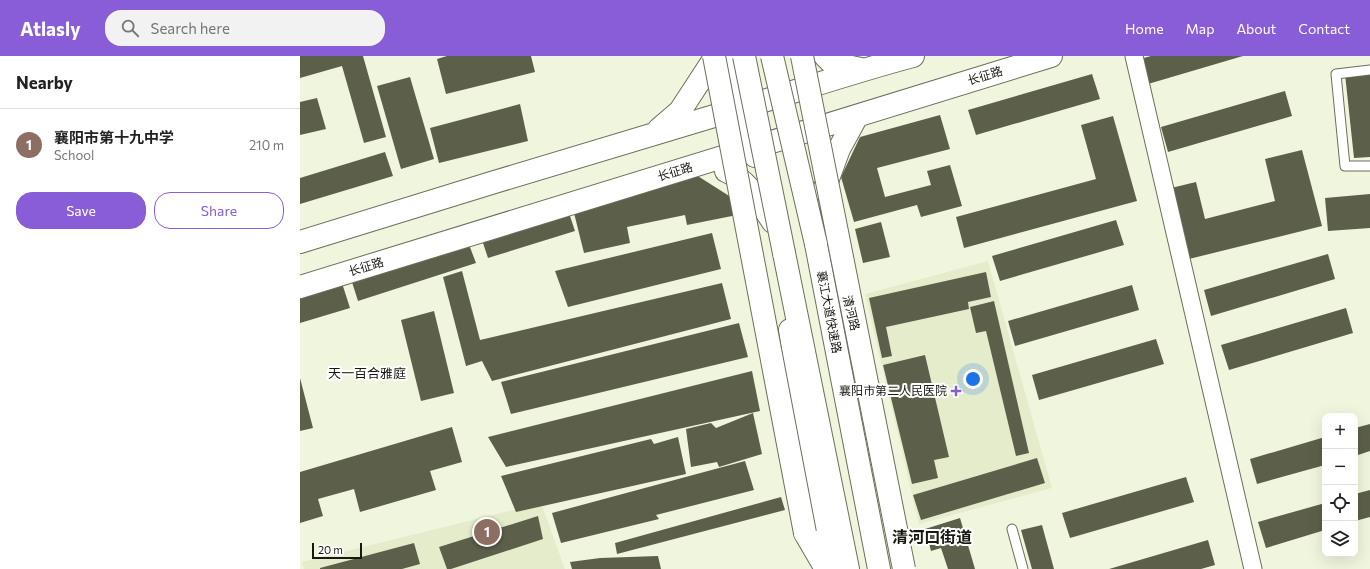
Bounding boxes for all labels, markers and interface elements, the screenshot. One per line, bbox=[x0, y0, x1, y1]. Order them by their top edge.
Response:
search box bbox=[105, 10, 385, 46]
text: Atlasly bbox=[20, 17, 81, 40]
icon: search bbox=[119, 17, 141, 39]
text: Search here bbox=[151, 19, 230, 37]
text: Home bbox=[1125, 20, 1164, 37]
text: Map bbox=[1186, 20, 1214, 37]
text: About bbox=[1236, 20, 1276, 37]
text: Contact bbox=[1298, 20, 1350, 37]
street label: 长征路 bbox=[965, 63, 1004, 87]
text: Nearby bbox=[16, 72, 73, 93]
text: 襄阳市第十九中学 bbox=[54, 128, 174, 146]
text: 1 bbox=[26, 137, 32, 153]
text: 210 m bbox=[249, 137, 284, 153]
text: School bbox=[54, 147, 94, 163]
street label: 长征路 bbox=[655, 159, 694, 183]
button: Save bbox=[16, 192, 146, 229]
button: Share bbox=[154, 192, 284, 229]
street label: 长征路 bbox=[346, 254, 385, 278]
street label: 襄江大道快速路 bbox=[815, 269, 845, 354]
street label: 清河路 bbox=[841, 294, 863, 332]
district label: 天一百合雅庭 bbox=[328, 365, 406, 381]
your location bbox=[963, 369, 983, 389]
place label: 襄阳市第二人民医院 bbox=[839, 383, 947, 397]
marker: 襄阳市第二人民医院 bbox=[950, 385, 962, 397]
map controls bbox=[1322, 413, 1358, 557]
button: + bbox=[1322, 413, 1358, 449]
button: − bbox=[1322, 449, 1358, 485]
button: locate bbox=[1322, 485, 1358, 521]
pin: 1 bbox=[474, 517, 500, 547]
button: layers bbox=[1322, 521, 1358, 557]
district label: 清河口街道 bbox=[892, 527, 972, 546]
scale bar bbox=[312, 541, 362, 560]
text: 20 m bbox=[318, 543, 343, 556]

